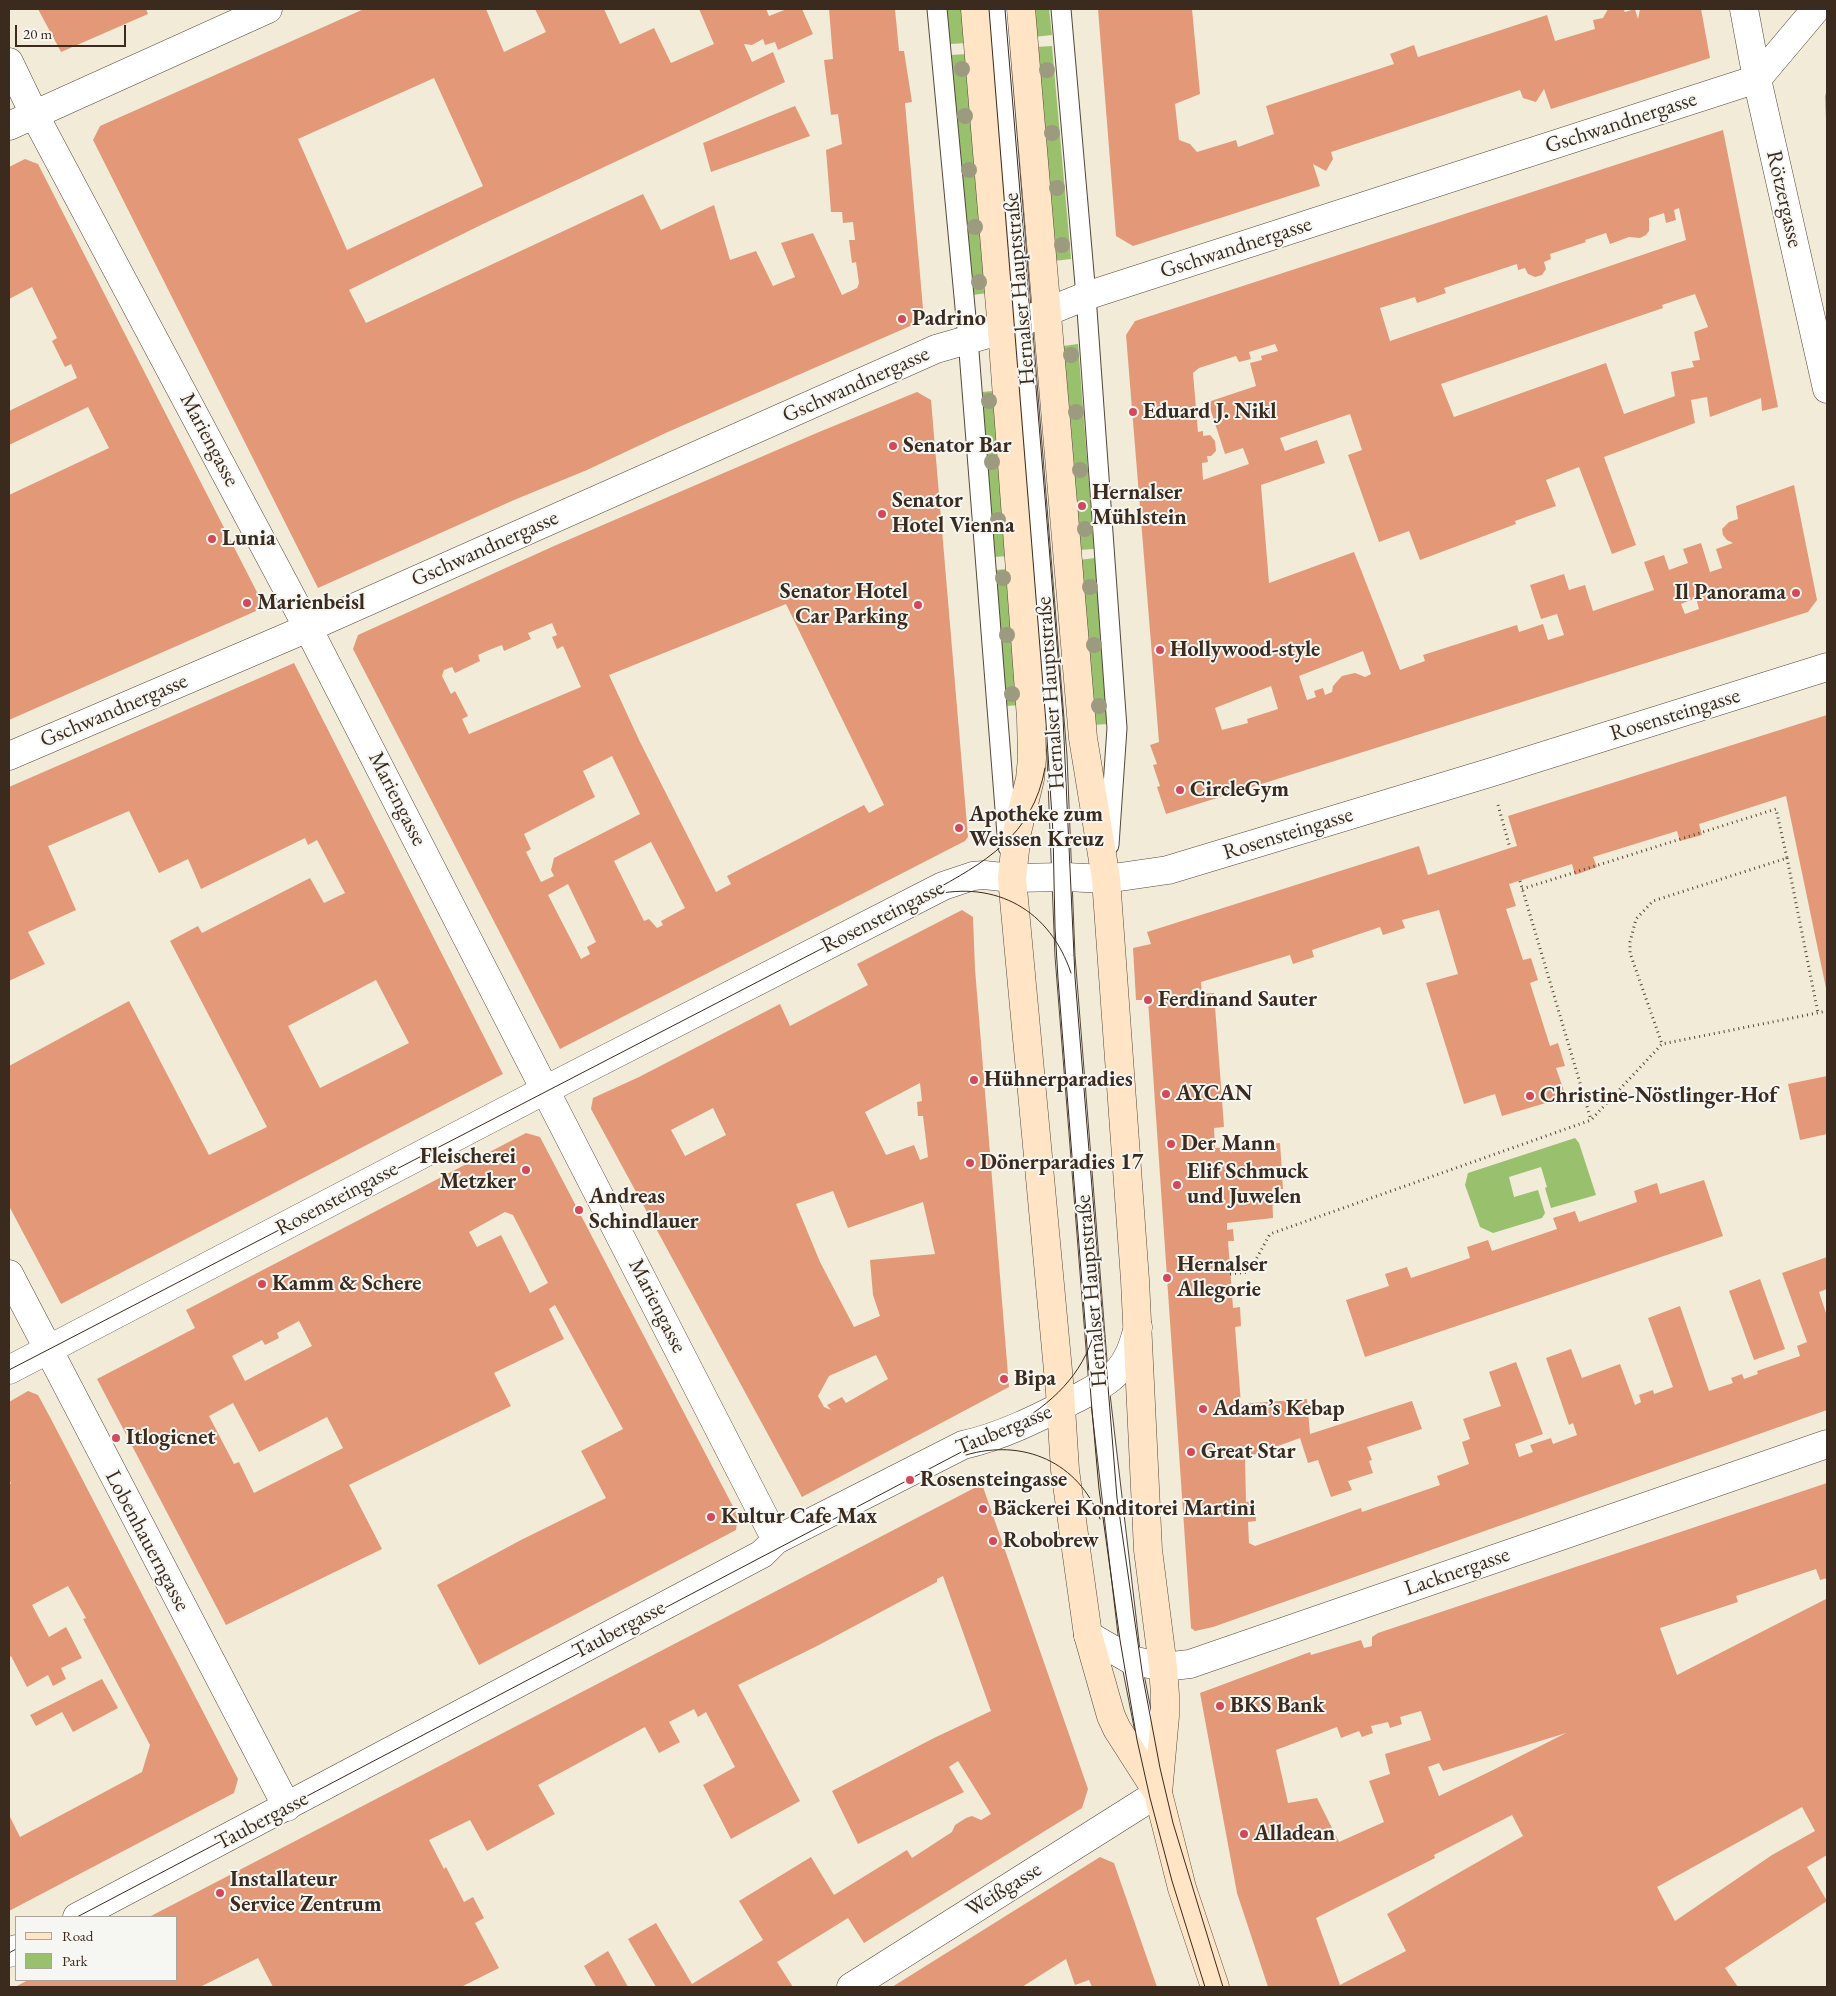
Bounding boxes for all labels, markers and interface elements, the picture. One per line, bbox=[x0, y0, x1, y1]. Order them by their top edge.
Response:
scale bar bbox=[18, 15, 129, 47]
text: 20 m bbox=[23, 24, 52, 43]
street label: Gschwandnergasse bbox=[1542, 86, 1700, 160]
street label: Rötzergasse bbox=[1760, 148, 1808, 250]
street label: Hernalser Hauptstraße bbox=[998, 192, 1042, 386]
street label: Gschwandnergasse bbox=[1157, 211, 1315, 285]
place label: Padrino bbox=[912, 306, 986, 332]
marker: Padrino bbox=[896, 313, 908, 325]
street label: Gschwandnergasse bbox=[779, 341, 933, 429]
street label: Mariengasse bbox=[173, 389, 245, 491]
place label: Eduard J. Nikl bbox=[1143, 399, 1276, 425]
marker: Eduard J. Nikl bbox=[1127, 406, 1139, 418]
place label: Senator Bar bbox=[903, 433, 1012, 459]
marker: Senator Bar bbox=[887, 440, 899, 452]
place label: Hernalser Mühlstein bbox=[1092, 480, 1187, 532]
place label: Senator Hotel Vienna bbox=[892, 488, 1015, 540]
marker: Hernalser Mühlstein bbox=[1076, 500, 1088, 512]
street label: Gschwandnergasse bbox=[408, 505, 562, 593]
marker: Senator Hotel Vienna bbox=[876, 508, 888, 520]
place label: Lunia bbox=[222, 526, 276, 552]
marker: Lunia bbox=[206, 533, 218, 545]
place label: Senator Hotel Car Parking bbox=[780, 579, 908, 630]
place label: Il Panorama bbox=[1674, 580, 1786, 606]
marker: Il Panorama bbox=[1790, 587, 1802, 599]
place label: Marienbeisl bbox=[257, 590, 365, 616]
street label: Hernalser Hauptstraße bbox=[1031, 596, 1071, 790]
marker: Marienbeisl bbox=[241, 597, 253, 609]
marker: Senator Hotel Car Parking bbox=[912, 599, 924, 611]
place label: Hollywood-style bbox=[1170, 637, 1320, 663]
marker: Hollywood-style bbox=[1154, 644, 1166, 656]
street label: Gschwandnergasse bbox=[36, 668, 192, 754]
street label: Rosensteingasse bbox=[1607, 683, 1743, 747]
street label: Mariengasse bbox=[362, 747, 432, 851]
place label: CircleGym bbox=[1190, 777, 1289, 803]
marker: CircleGym bbox=[1174, 784, 1186, 796]
place label: Apotheke zum Weissen Kreuz bbox=[969, 802, 1104, 854]
street label: Rosensteingasse bbox=[1220, 802, 1356, 866]
marker: Apotheke zum Weissen Kreuz bbox=[953, 822, 965, 834]
street label: Rosensteingasse bbox=[817, 875, 949, 959]
place label: Ferdinand Sauter bbox=[1158, 987, 1317, 1013]
marker: Ferdinand Sauter bbox=[1142, 994, 1154, 1006]
place label: Hühnerparadies bbox=[984, 1067, 1133, 1093]
marker: Hühnerparadies bbox=[968, 1074, 980, 1086]
place label: AYCAN bbox=[1176, 1081, 1253, 1107]
place label: Christine-Nöstlinger-Hof bbox=[1540, 1083, 1777, 1109]
marker: AYCAN bbox=[1160, 1088, 1172, 1100]
marker: Christine-Nöstlinger-Hof bbox=[1524, 1090, 1536, 1102]
place label: Der Mann bbox=[1181, 1131, 1276, 1157]
marker: Der Mann bbox=[1165, 1138, 1177, 1150]
place label: Fleischerei Metzker bbox=[420, 1144, 516, 1196]
place label: Dönerparadies 17 bbox=[980, 1150, 1143, 1176]
street label: Rosensteingasse bbox=[271, 1156, 403, 1242]
marker: Dönerparadies 17 bbox=[964, 1157, 976, 1169]
place label: Elif Schmuck und Juwelen bbox=[1187, 1159, 1309, 1210]
marker: Fleischerei Metzker bbox=[520, 1164, 532, 1176]
marker: Elif Schmuck und Juwelen bbox=[1171, 1179, 1183, 1191]
place label: Andreas Schindlauer bbox=[589, 1184, 699, 1236]
street label: Hernalser Hauptstraße bbox=[1070, 1194, 1114, 1388]
marker: Andreas Schindlauer bbox=[573, 1204, 585, 1216]
place label: Hernalser Allegorie bbox=[1177, 1252, 1267, 1304]
street label: Mariengasse bbox=[622, 1254, 692, 1358]
place label: Kamm & Schere bbox=[272, 1271, 421, 1297]
marker: Hernalser Allegorie bbox=[1161, 1272, 1173, 1284]
marker: Kamm & Schere bbox=[256, 1278, 268, 1290]
place label: Bipa bbox=[1014, 1366, 1056, 1392]
marker: Bipa bbox=[998, 1373, 1010, 1385]
place label: Adam’s Kebap bbox=[1213, 1396, 1345, 1422]
street label: Taubergasse bbox=[952, 1399, 1056, 1461]
marker: Adam’s Kebap bbox=[1197, 1403, 1209, 1415]
place label: Itlogicnet bbox=[126, 1425, 216, 1451]
marker: Itlogicnet bbox=[110, 1432, 122, 1444]
place label: Great Star bbox=[1201, 1439, 1296, 1465]
marker: Great Star bbox=[1185, 1446, 1197, 1458]
street label: Lobenhauerngasse bbox=[99, 1466, 195, 1616]
place label: Rosensteingasse bbox=[920, 1467, 1067, 1493]
marker: Rosensteingasse bbox=[904, 1474, 916, 1486]
place label: Bäckerei Konditorei Martini bbox=[993, 1496, 1255, 1522]
marker: Bäckerei Konditorei Martini bbox=[977, 1503, 989, 1515]
place label: Kultur Cafe Max bbox=[721, 1504, 877, 1530]
marker: Kultur Cafe Max bbox=[705, 1511, 717, 1523]
place label: Robobrew bbox=[1003, 1528, 1099, 1554]
marker: Robobrew bbox=[987, 1535, 999, 1547]
street label: Lacknergasse bbox=[1401, 1542, 1513, 1602]
street label: Taubergasse bbox=[568, 1595, 670, 1665]
place label: BKS Bank bbox=[1230, 1693, 1325, 1719]
marker: BKS Bank bbox=[1214, 1700, 1226, 1712]
street label: Taubergasse bbox=[211, 1786, 313, 1856]
place label: Alladean bbox=[1254, 1821, 1335, 1847]
marker: Alladean bbox=[1238, 1828, 1250, 1840]
street label: Weißgasse bbox=[961, 1857, 1047, 1923]
place label: Installateur Service Zentrum bbox=[230, 1867, 381, 1918]
marker: Installateur Service Zentrum bbox=[214, 1887, 226, 1899]
legend bbox=[15, 1916, 178, 1981]
text: Road bbox=[62, 1926, 93, 1945]
text: Park bbox=[62, 1951, 88, 1970]

